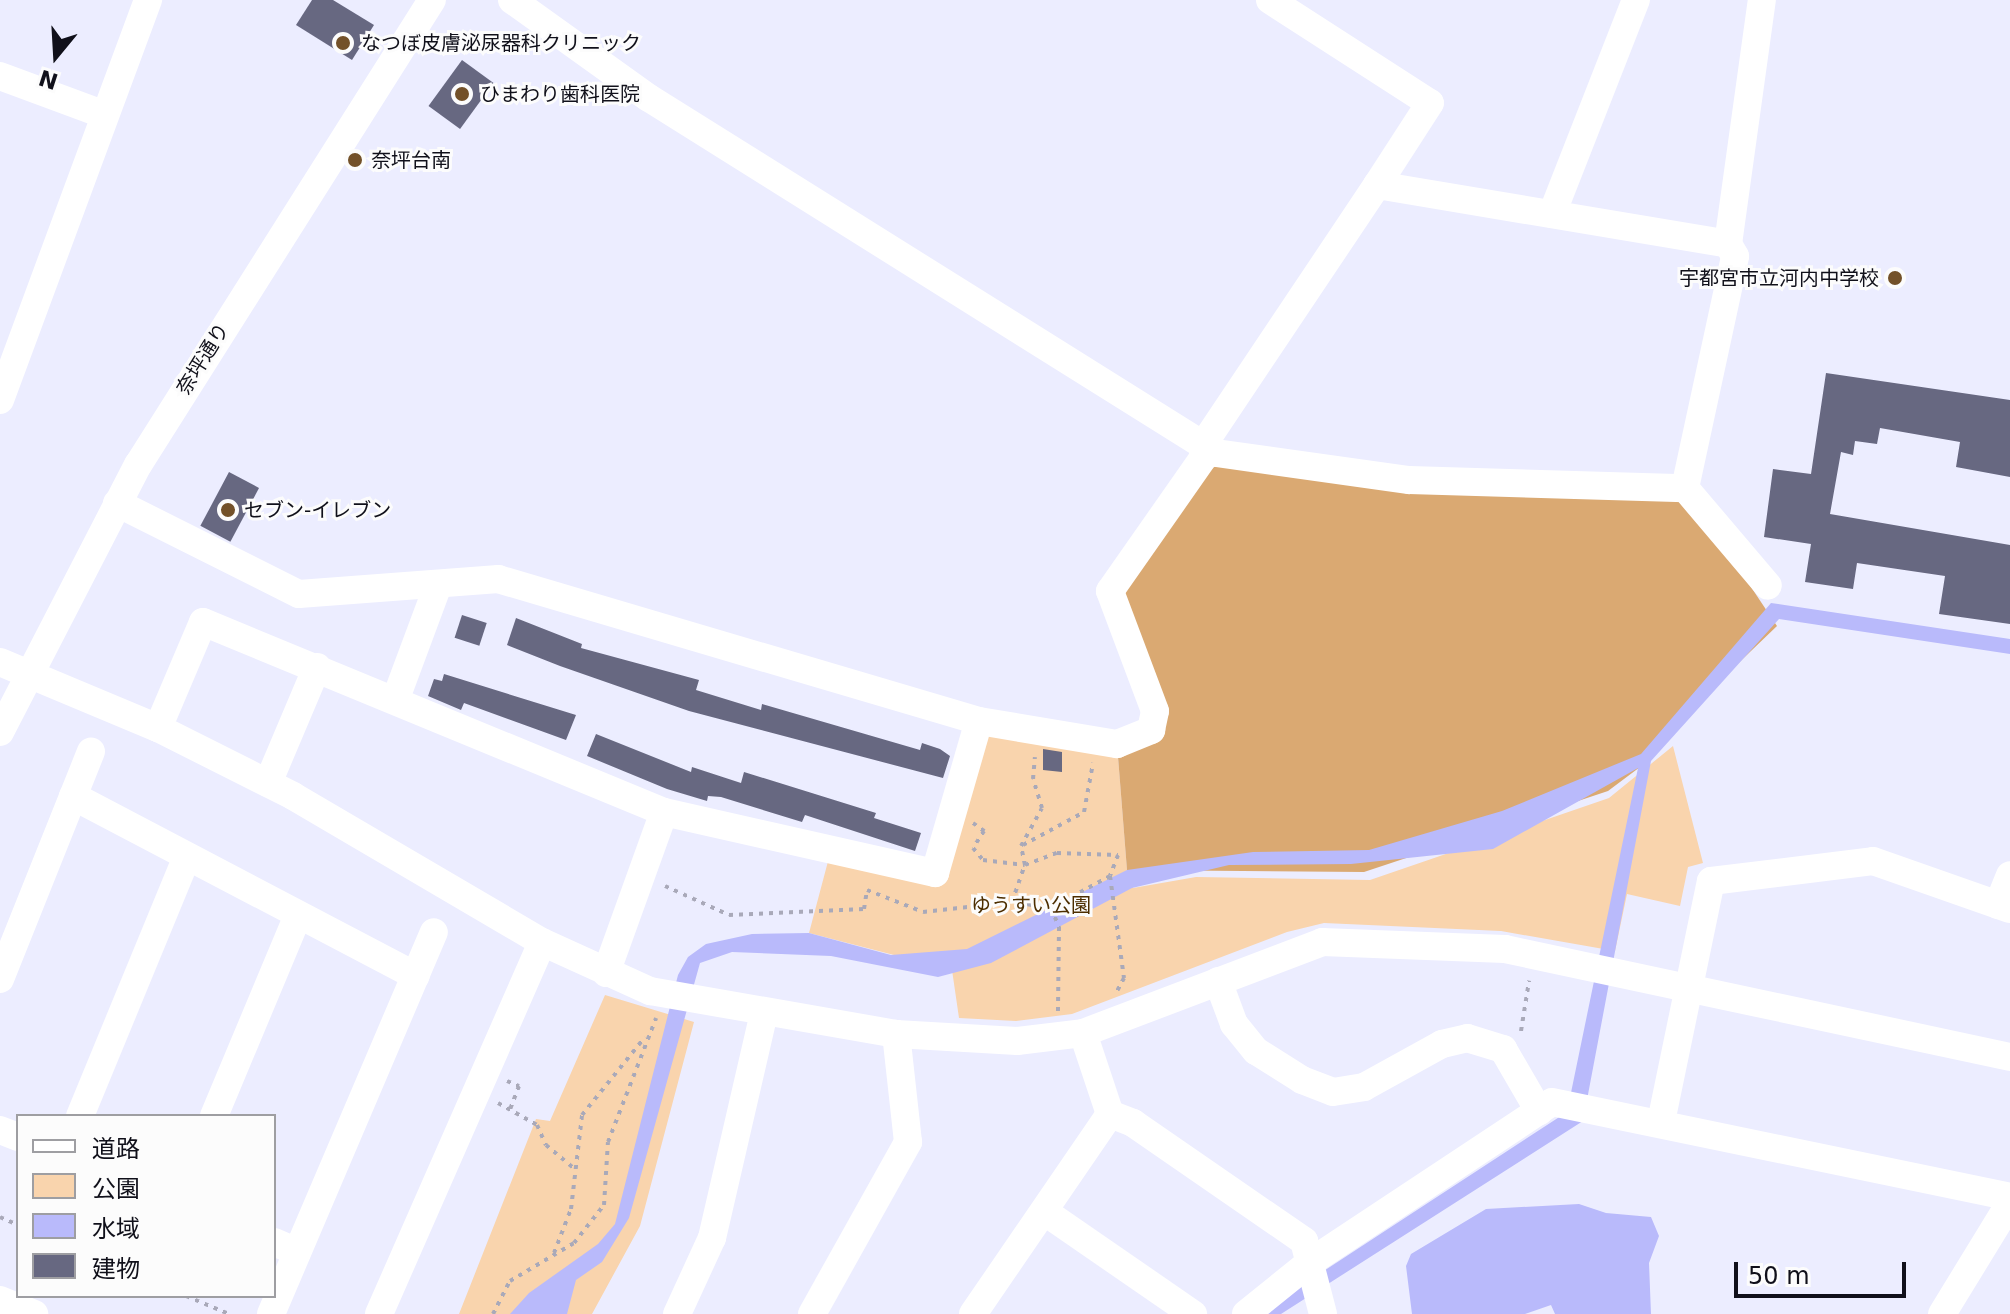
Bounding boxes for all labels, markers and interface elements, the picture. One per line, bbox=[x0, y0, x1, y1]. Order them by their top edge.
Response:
north arrow bbox=[16, 16, 96, 96]
place label: なつぼ皮膚泌尿器科クリニック bbox=[361, 31, 641, 55]
marker: なつぼ皮膚泌尿器科クリニック bbox=[332, 32, 354, 54]
text: N bbox=[36, 65, 61, 94]
place label: ひまわり歯科医院 bbox=[480, 82, 640, 106]
marker: ひまわり歯科医院 bbox=[451, 83, 473, 105]
place label: 奈坪台南 bbox=[371, 148, 451, 172]
marker: 奈坪台南 bbox=[346, 151, 364, 169]
place label: 宇都宮市立河内中学校 bbox=[1679, 266, 1879, 290]
marker: 宇都宮市立河内中学校 bbox=[1886, 269, 1904, 287]
street label: 奈坪通り bbox=[172, 319, 234, 399]
place label: セブン-イレブン bbox=[244, 498, 391, 522]
marker: セブン-イレブン bbox=[219, 501, 237, 519]
park label: ゆうすい公園 bbox=[971, 893, 1091, 917]
legend bbox=[16, 1114, 276, 1298]
text: 道路 bbox=[92, 1135, 140, 1163]
text: 公園 bbox=[92, 1175, 140, 1203]
text: 水域 bbox=[92, 1215, 140, 1243]
scale bar bbox=[1738, 1246, 1910, 1296]
text: 建物 bbox=[92, 1255, 140, 1283]
text: 50 m bbox=[1748, 1262, 1810, 1290]

